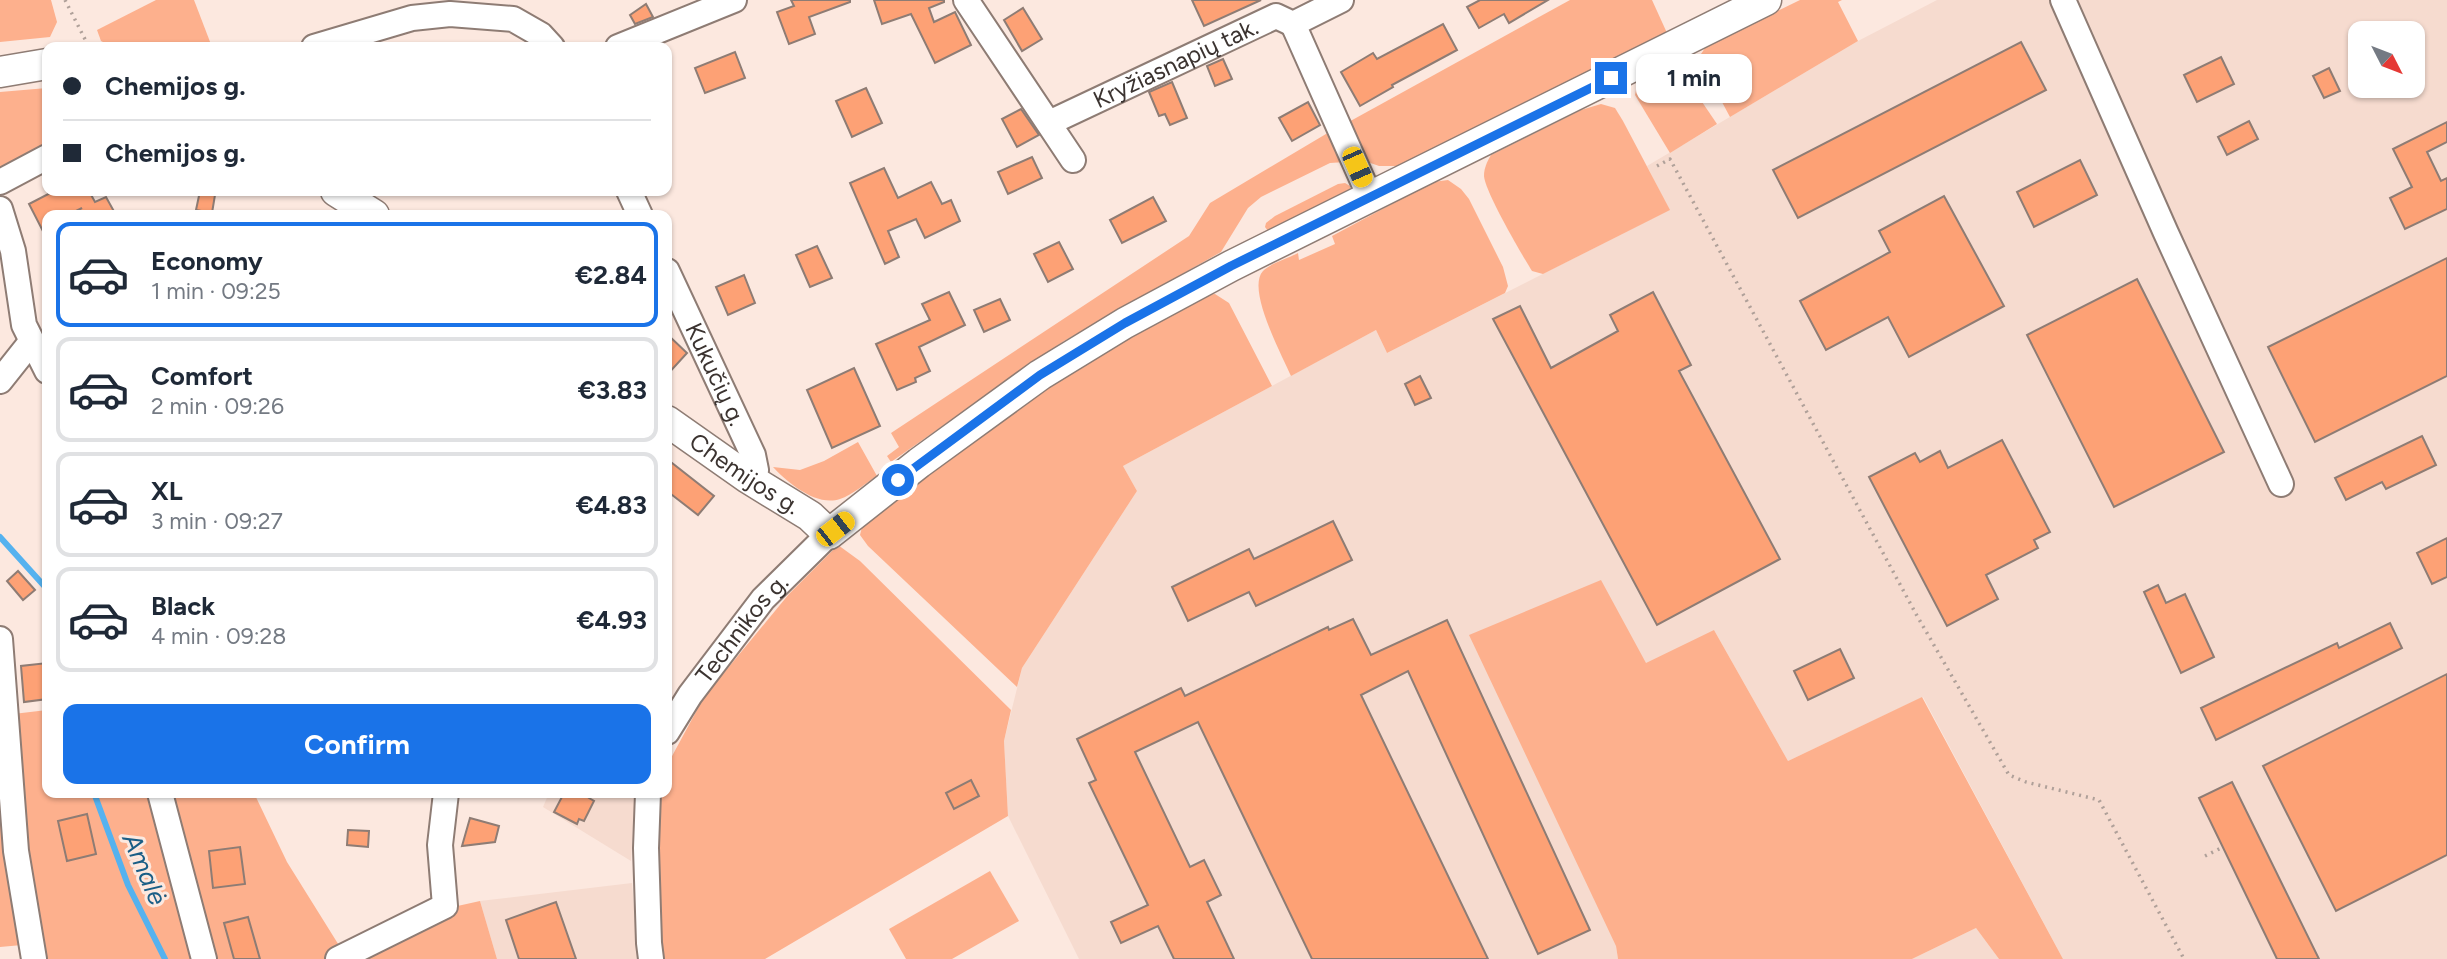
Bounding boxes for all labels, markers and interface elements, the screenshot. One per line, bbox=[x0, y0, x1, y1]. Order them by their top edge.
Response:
street label: Kryžiasnapių tak. bbox=[1088, 12, 1262, 114]
north arrow bbox=[2348, 21, 2426, 98]
map controls bbox=[2348, 21, 2425, 98]
callout: 1 min bbox=[1636, 54, 1751, 102]
route end bbox=[1595, 62, 1627, 94]
text: 1 min bbox=[1667, 64, 1721, 92]
text: Chemijos g. bbox=[105, 70, 246, 102]
text: Chemijos g. bbox=[105, 137, 246, 169]
car bbox=[1339, 144, 1376, 190]
icon: car bbox=[67, 243, 130, 306]
text: Economy bbox=[151, 245, 263, 277]
text: €2.84 bbox=[575, 259, 647, 291]
text: 1 min · 09:25 bbox=[151, 277, 281, 305]
street label: Kukučių g. bbox=[679, 318, 752, 430]
icon: car bbox=[67, 358, 130, 421]
text: Comfort bbox=[151, 360, 253, 392]
text: €3.83 bbox=[578, 374, 647, 406]
text: 2 min · 09:26 bbox=[151, 392, 284, 420]
street label: Chemijos g. bbox=[684, 426, 805, 520]
route start bbox=[882, 464, 914, 496]
icon: car bbox=[67, 473, 130, 536]
text: XL bbox=[151, 475, 183, 507]
text: €4.83 bbox=[576, 489, 647, 521]
text: 3 min · 09:27 bbox=[151, 507, 283, 535]
car bbox=[812, 508, 859, 550]
street label: Technikos g. bbox=[689, 567, 794, 689]
icon: car bbox=[67, 588, 130, 651]
text: Black bbox=[151, 590, 215, 622]
text: €4.93 bbox=[576, 604, 647, 636]
text: 4 min · 09:28 bbox=[151, 622, 286, 650]
button: Confirm bbox=[63, 704, 651, 784]
water label: Amalė bbox=[115, 827, 174, 910]

